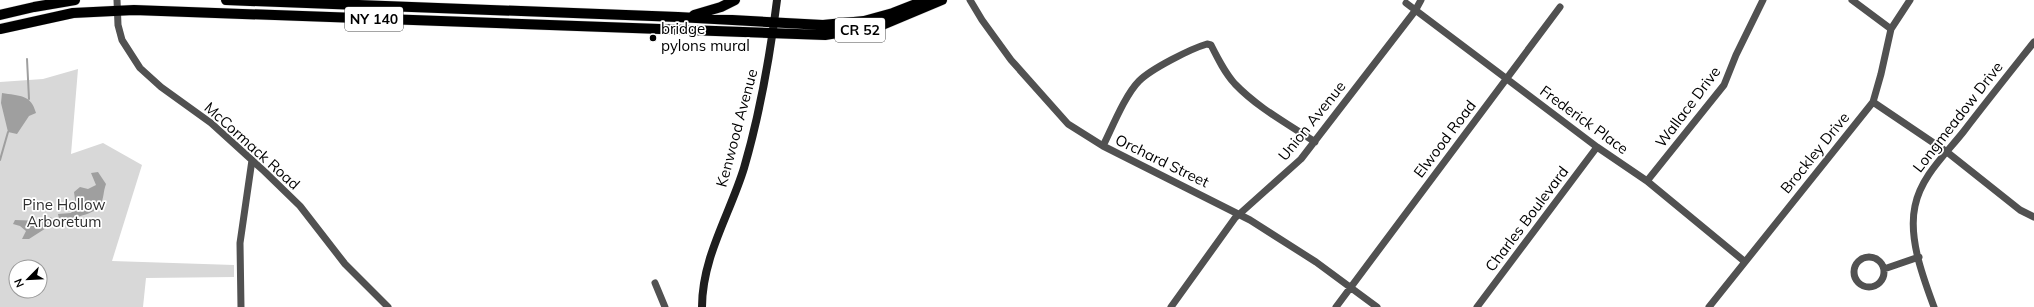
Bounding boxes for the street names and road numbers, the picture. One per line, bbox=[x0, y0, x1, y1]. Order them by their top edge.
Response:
road number: NY 140 bbox=[345, 7, 403, 31]
road number: CR 52 bbox=[835, 18, 885, 42]
street label: Longmeadow Drive bbox=[1908, 57, 2007, 176]
street label: Wallace Drive bbox=[1651, 62, 1724, 151]
street label: Kenwood Avenue bbox=[712, 67, 761, 189]
street label: Union Avenue bbox=[1274, 77, 1349, 164]
street label: Frederick Place bbox=[1536, 81, 1632, 158]
street label: Elwood Road bbox=[1409, 96, 1480, 181]
street label: McCormack Road bbox=[201, 98, 304, 194]
street label: Brockley Drive bbox=[1776, 108, 1853, 197]
street label: Orchard Street bbox=[1112, 130, 1212, 191]
street label: Charles Boulevard bbox=[1481, 162, 1572, 275]

